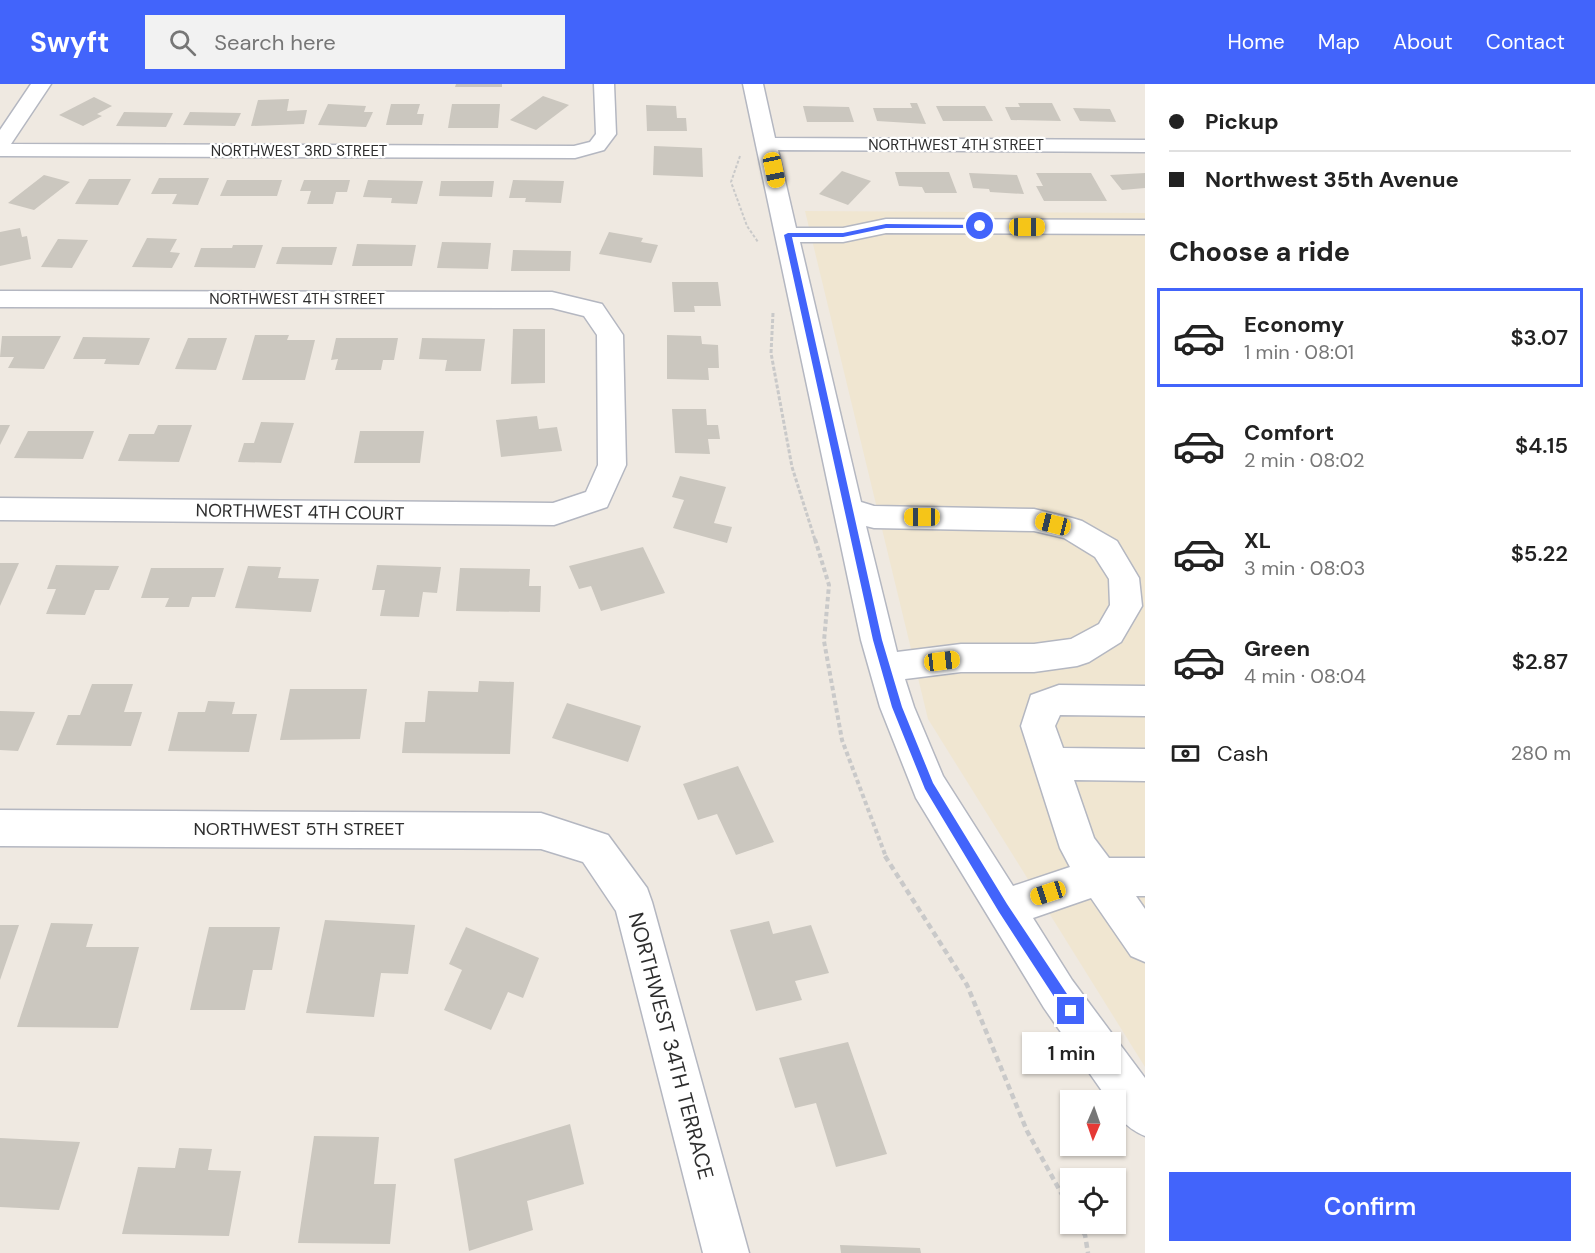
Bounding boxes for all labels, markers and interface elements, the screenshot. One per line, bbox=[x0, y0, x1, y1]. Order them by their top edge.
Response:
search box bbox=[145, 15, 565, 69]
text: Swyft bbox=[30, 24, 109, 61]
icon: search bbox=[166, 26, 199, 59]
text: Search here bbox=[214, 28, 336, 57]
text: Home bbox=[1227, 28, 1285, 56]
text: Map bbox=[1318, 28, 1360, 56]
text: About bbox=[1393, 28, 1453, 56]
text: Contact bbox=[1486, 28, 1565, 56]
text: Pickup bbox=[1205, 107, 1279, 136]
street label: NORTHWEST 4TH STREET bbox=[868, 135, 1044, 155]
street label: NORTHWEST 3RD STREET bbox=[211, 141, 387, 161]
car bbox=[761, 151, 787, 189]
text: Northwest 35th Avenue bbox=[1205, 165, 1459, 194]
route start bbox=[966, 212, 993, 239]
car bbox=[1009, 218, 1045, 236]
text: Choose a ride bbox=[1169, 234, 1350, 269]
street label: NORTHWEST 4TH STREET bbox=[209, 289, 385, 309]
text: Economy bbox=[1244, 310, 1344, 339]
icon: car bbox=[1172, 311, 1226, 365]
text: $3.07 bbox=[1510, 323, 1568, 352]
text: 1 min · 08:01 bbox=[1244, 339, 1354, 365]
text: Comfort bbox=[1244, 418, 1334, 447]
icon: car bbox=[1172, 419, 1226, 473]
text: $4.15 bbox=[1515, 431, 1568, 460]
text: 2 min · 08:02 bbox=[1244, 447, 1364, 473]
street label: NORTHWEST 4TH COURT bbox=[195, 498, 405, 526]
car bbox=[904, 508, 940, 526]
car bbox=[1033, 511, 1073, 537]
text: XL bbox=[1244, 526, 1271, 555]
icon: car bbox=[1172, 527, 1226, 581]
text: $5.22 bbox=[1511, 539, 1568, 568]
text: 3 min · 08:03 bbox=[1244, 555, 1365, 581]
text: Green bbox=[1244, 634, 1310, 663]
icon: car bbox=[1172, 635, 1226, 689]
text: $2.87 bbox=[1512, 647, 1568, 676]
car bbox=[923, 650, 961, 672]
text: 4 min · 08:04 bbox=[1244, 663, 1366, 689]
icon: cash bbox=[1169, 737, 1202, 770]
text: Cash bbox=[1217, 739, 1268, 768]
text: 280 m bbox=[1511, 740, 1571, 766]
street label: NORTHWEST 5TH STREET bbox=[193, 817, 405, 841]
car bbox=[1028, 879, 1068, 907]
street label: NORTHWEST 34TH TERRACE bbox=[622, 909, 720, 1183]
route end bbox=[1057, 997, 1084, 1024]
callout: 1 min bbox=[1022, 1032, 1120, 1074]
text: 1 min bbox=[1048, 1040, 1095, 1066]
north arrow bbox=[1060, 1090, 1126, 1156]
map controls bbox=[1060, 1090, 1126, 1234]
button: locate bbox=[1060, 1168, 1126, 1234]
button: Confirm bbox=[1169, 1172, 1571, 1241]

